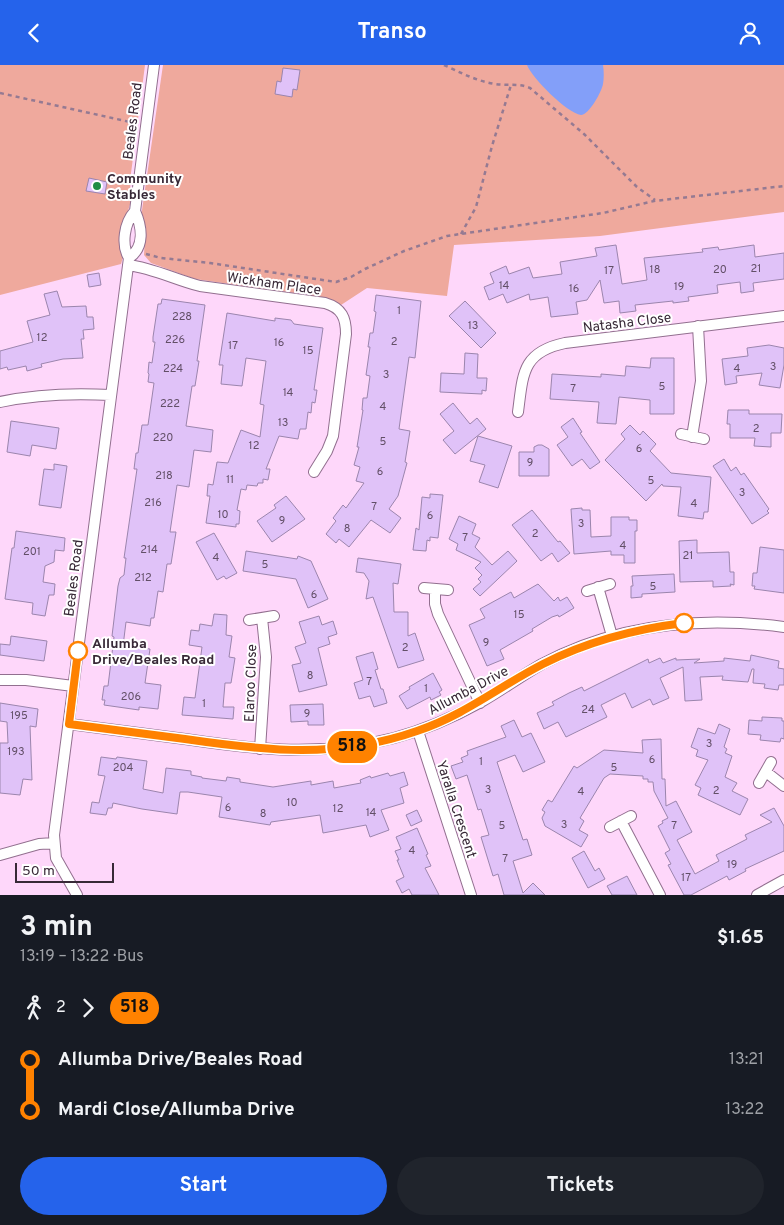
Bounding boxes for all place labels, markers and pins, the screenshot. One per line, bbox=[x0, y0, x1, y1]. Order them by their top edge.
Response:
place label: Community Stables bbox=[107, 171, 182, 204]
marker: Community Stables bbox=[91, 180, 103, 192]
unlabelled marker bbox=[674, 613, 694, 633]
place label: Allumba Drive/Beales Road bbox=[92, 636, 214, 669]
marker: Allumba Drive/Beales Road bbox=[68, 641, 88, 661]

